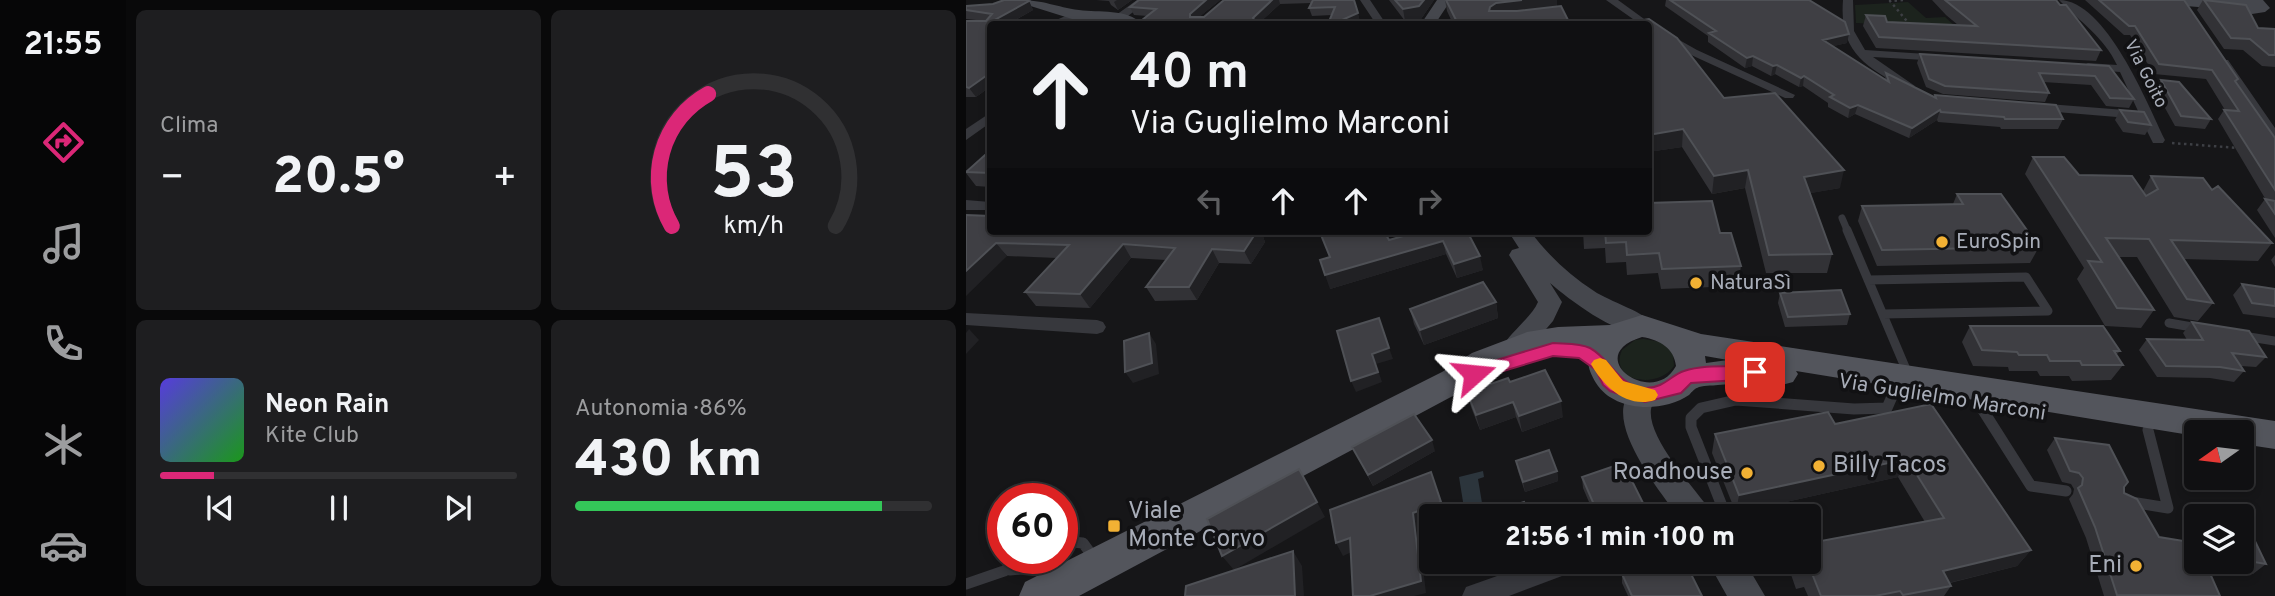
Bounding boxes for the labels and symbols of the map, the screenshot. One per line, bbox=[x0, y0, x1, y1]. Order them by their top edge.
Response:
street label: Via Goito bbox=[2118, 36, 2172, 112]
place label: EuroSpin bbox=[1956, 229, 2041, 256]
marker: EuroSpin bbox=[1934, 234, 1950, 250]
place label: NaturaSì bbox=[1710, 270, 1791, 297]
marker: NaturaSì bbox=[1688, 275, 1704, 291]
position arrow bbox=[1437, 337, 1511, 411]
pin bbox=[1725, 342, 1785, 402]
street label: Via Guglielmo Marconi bbox=[1836, 368, 2048, 428]
north arrow bbox=[2184, 420, 2254, 490]
place label: Billy Tacos bbox=[1833, 451, 1947, 481]
place label: Roadhouse bbox=[1613, 458, 1733, 488]
marker: Billy Tacos bbox=[1811, 458, 1827, 474]
marker: Roadhouse bbox=[1739, 465, 1755, 481]
speed limit sign: 60 bbox=[987, 483, 1078, 574]
place label: Viale Monte Corvo bbox=[1128, 497, 1265, 555]
marker: Viale Monte Corvo bbox=[1106, 518, 1122, 534]
place label: Eni bbox=[2088, 551, 2122, 581]
marker: Eni bbox=[2128, 558, 2144, 574]

